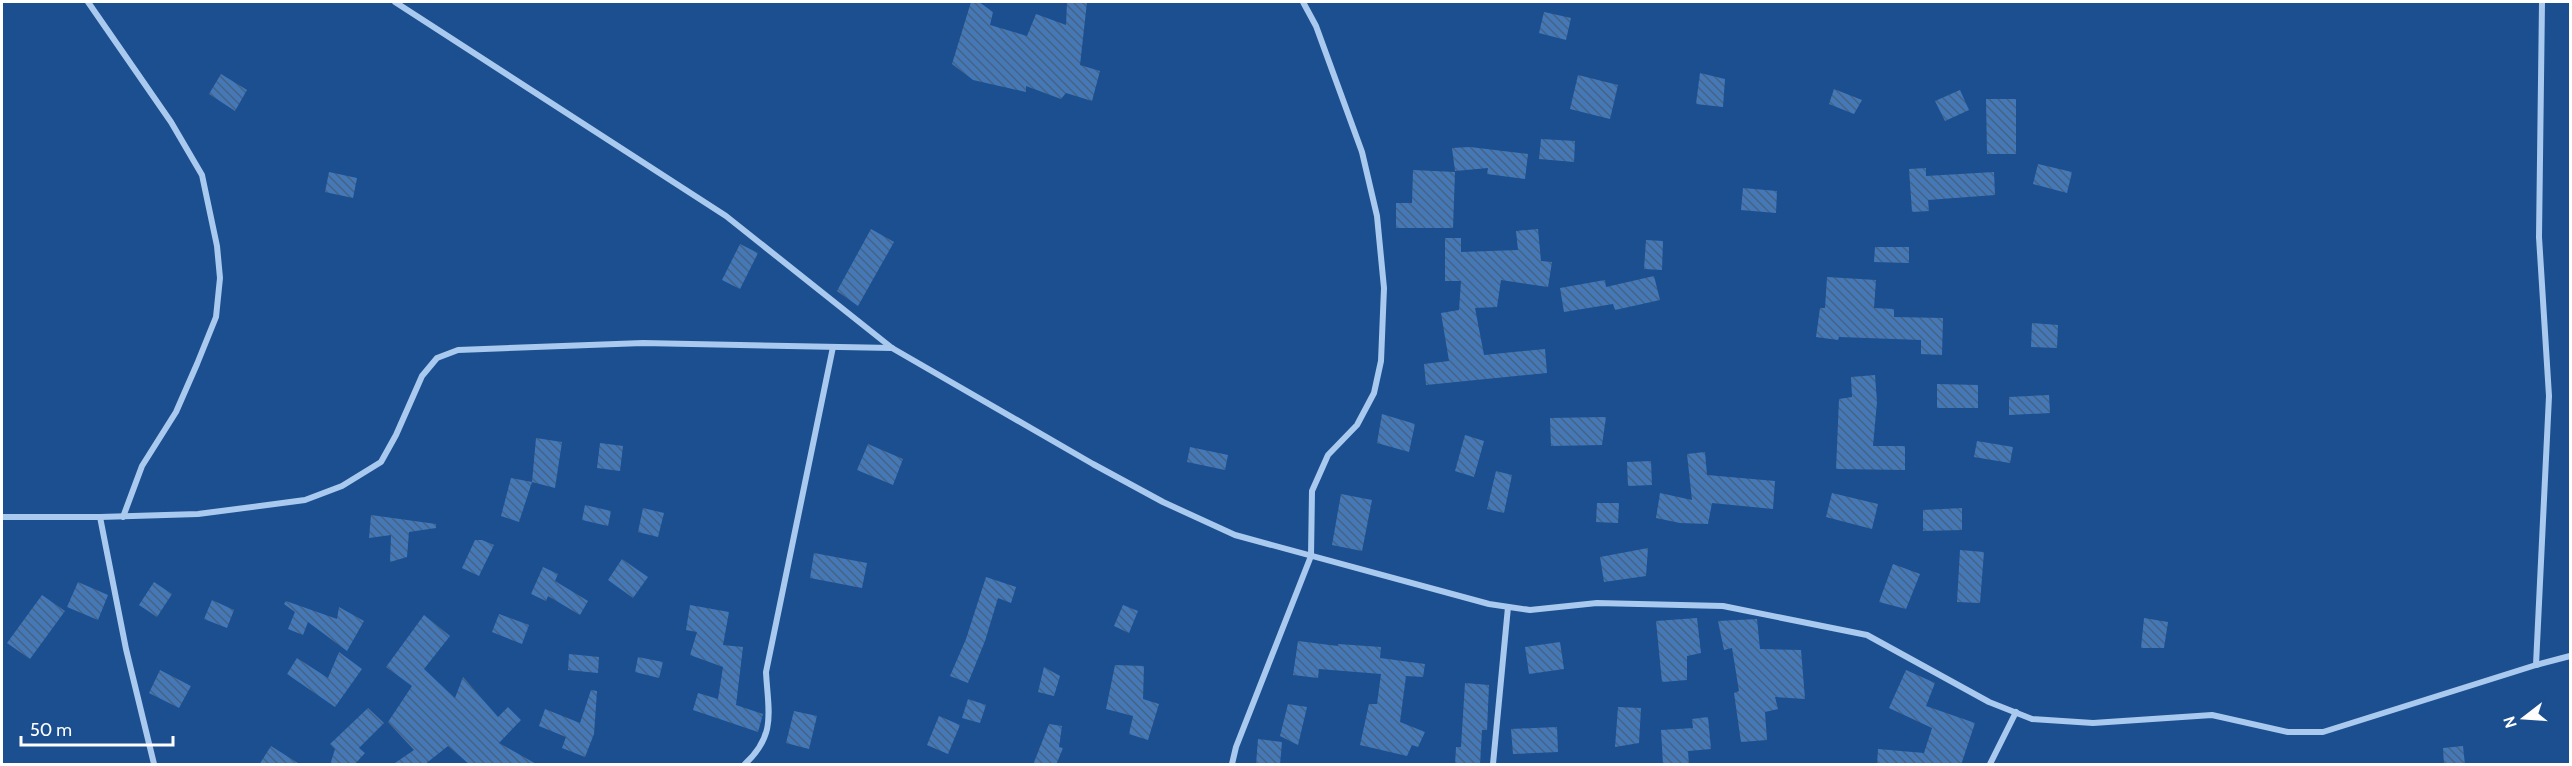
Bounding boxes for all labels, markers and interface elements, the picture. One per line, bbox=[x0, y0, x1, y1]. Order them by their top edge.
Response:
north arrow bbox=[2494, 688, 2554, 748]
scale bar bbox=[21, 709, 172, 747]
text: N bbox=[2499, 714, 2521, 730]
text: 50 m bbox=[30, 719, 72, 741]

